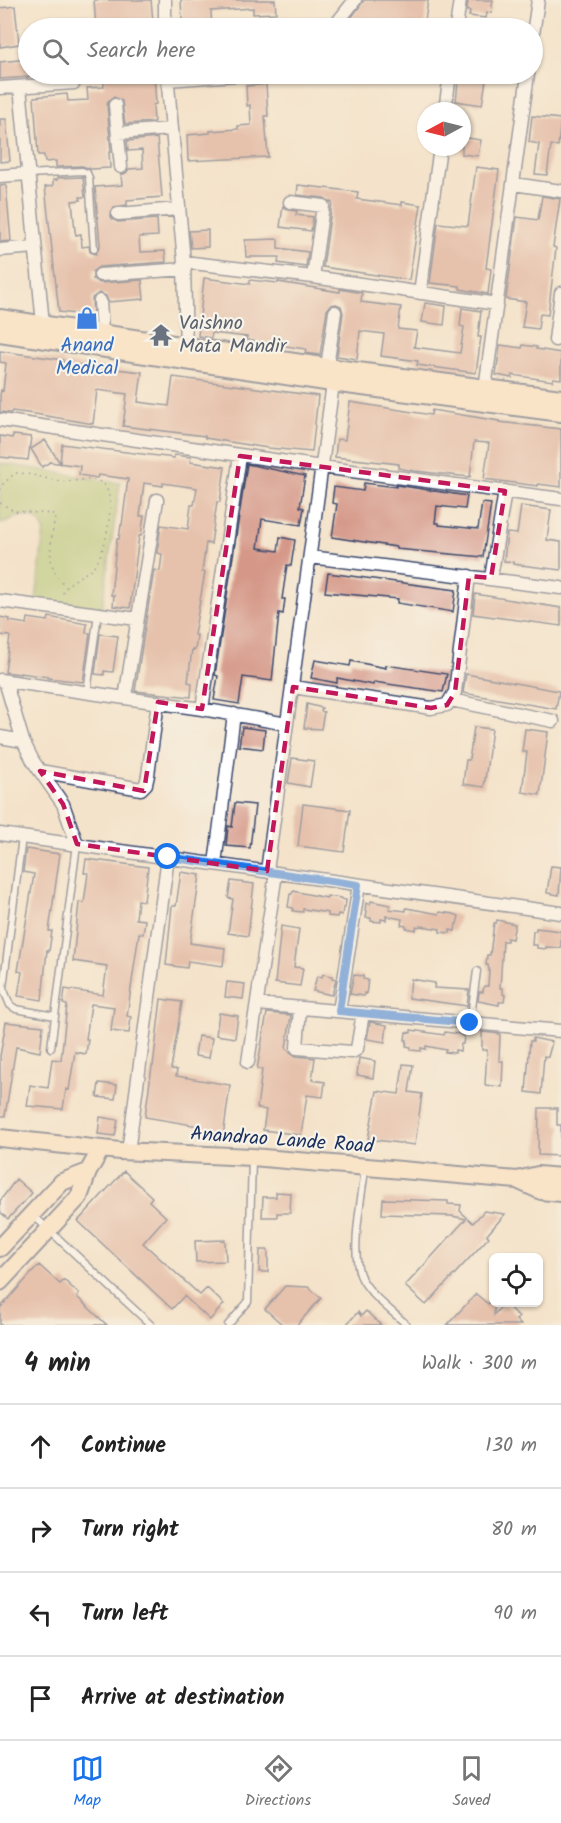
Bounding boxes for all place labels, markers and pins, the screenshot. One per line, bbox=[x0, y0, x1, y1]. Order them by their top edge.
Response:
shop icon: Anand Medical bbox=[74, 305, 100, 331]
place label: Vaishno Mata Mandir bbox=[179, 308, 288, 363]
temple icon: Vaishno Mata Mandir bbox=[148, 322, 174, 348]
place label: Anand Medical bbox=[56, 330, 118, 385]

